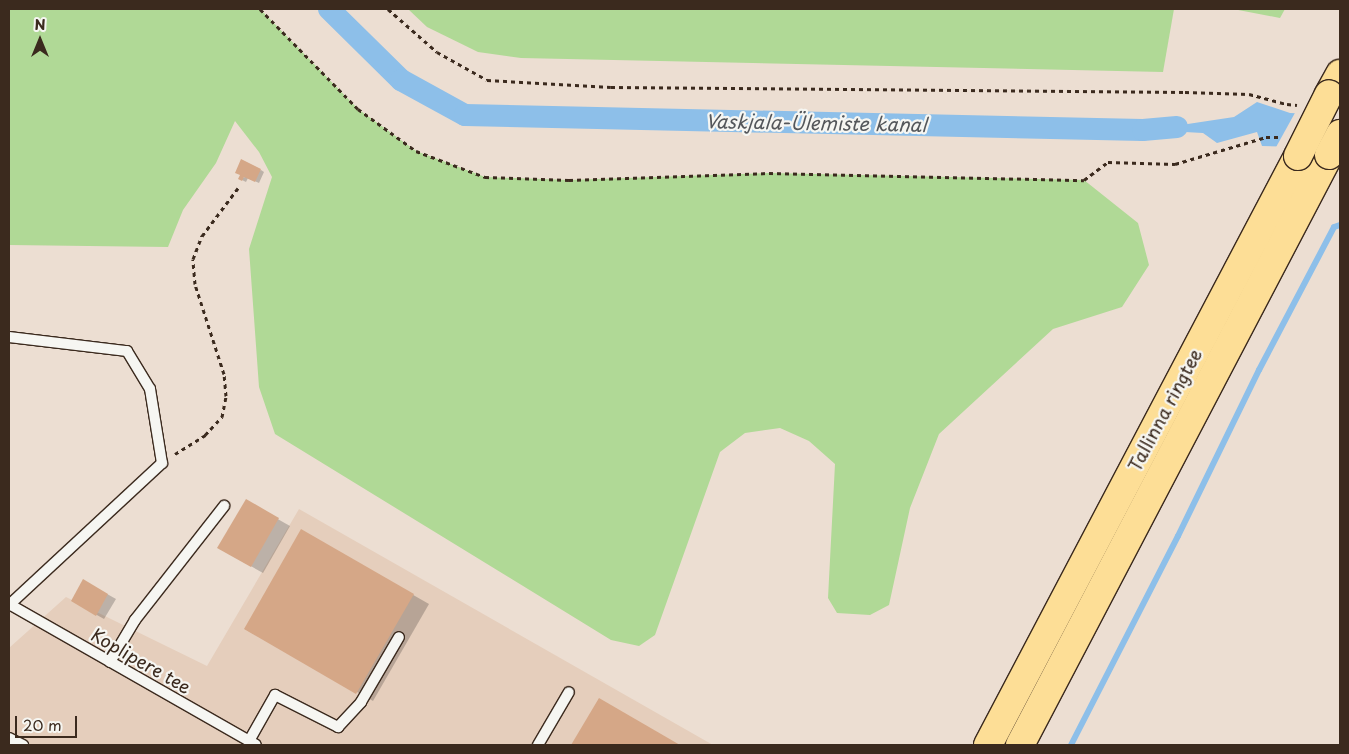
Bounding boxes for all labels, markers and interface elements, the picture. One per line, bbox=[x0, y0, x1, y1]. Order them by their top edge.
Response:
text: N bbox=[34, 14, 46, 35]
north arrow bbox=[15, 15, 65, 65]
water label: Vaskjala-Ülemiste kanal bbox=[705, 110, 927, 136]
street label: Tallinna ringtee bbox=[1124, 345, 1206, 475]
street label: Koplipere tee bbox=[87, 623, 195, 699]
scale bar bbox=[18, 706, 80, 738]
text: 20 m bbox=[23, 713, 62, 736]

